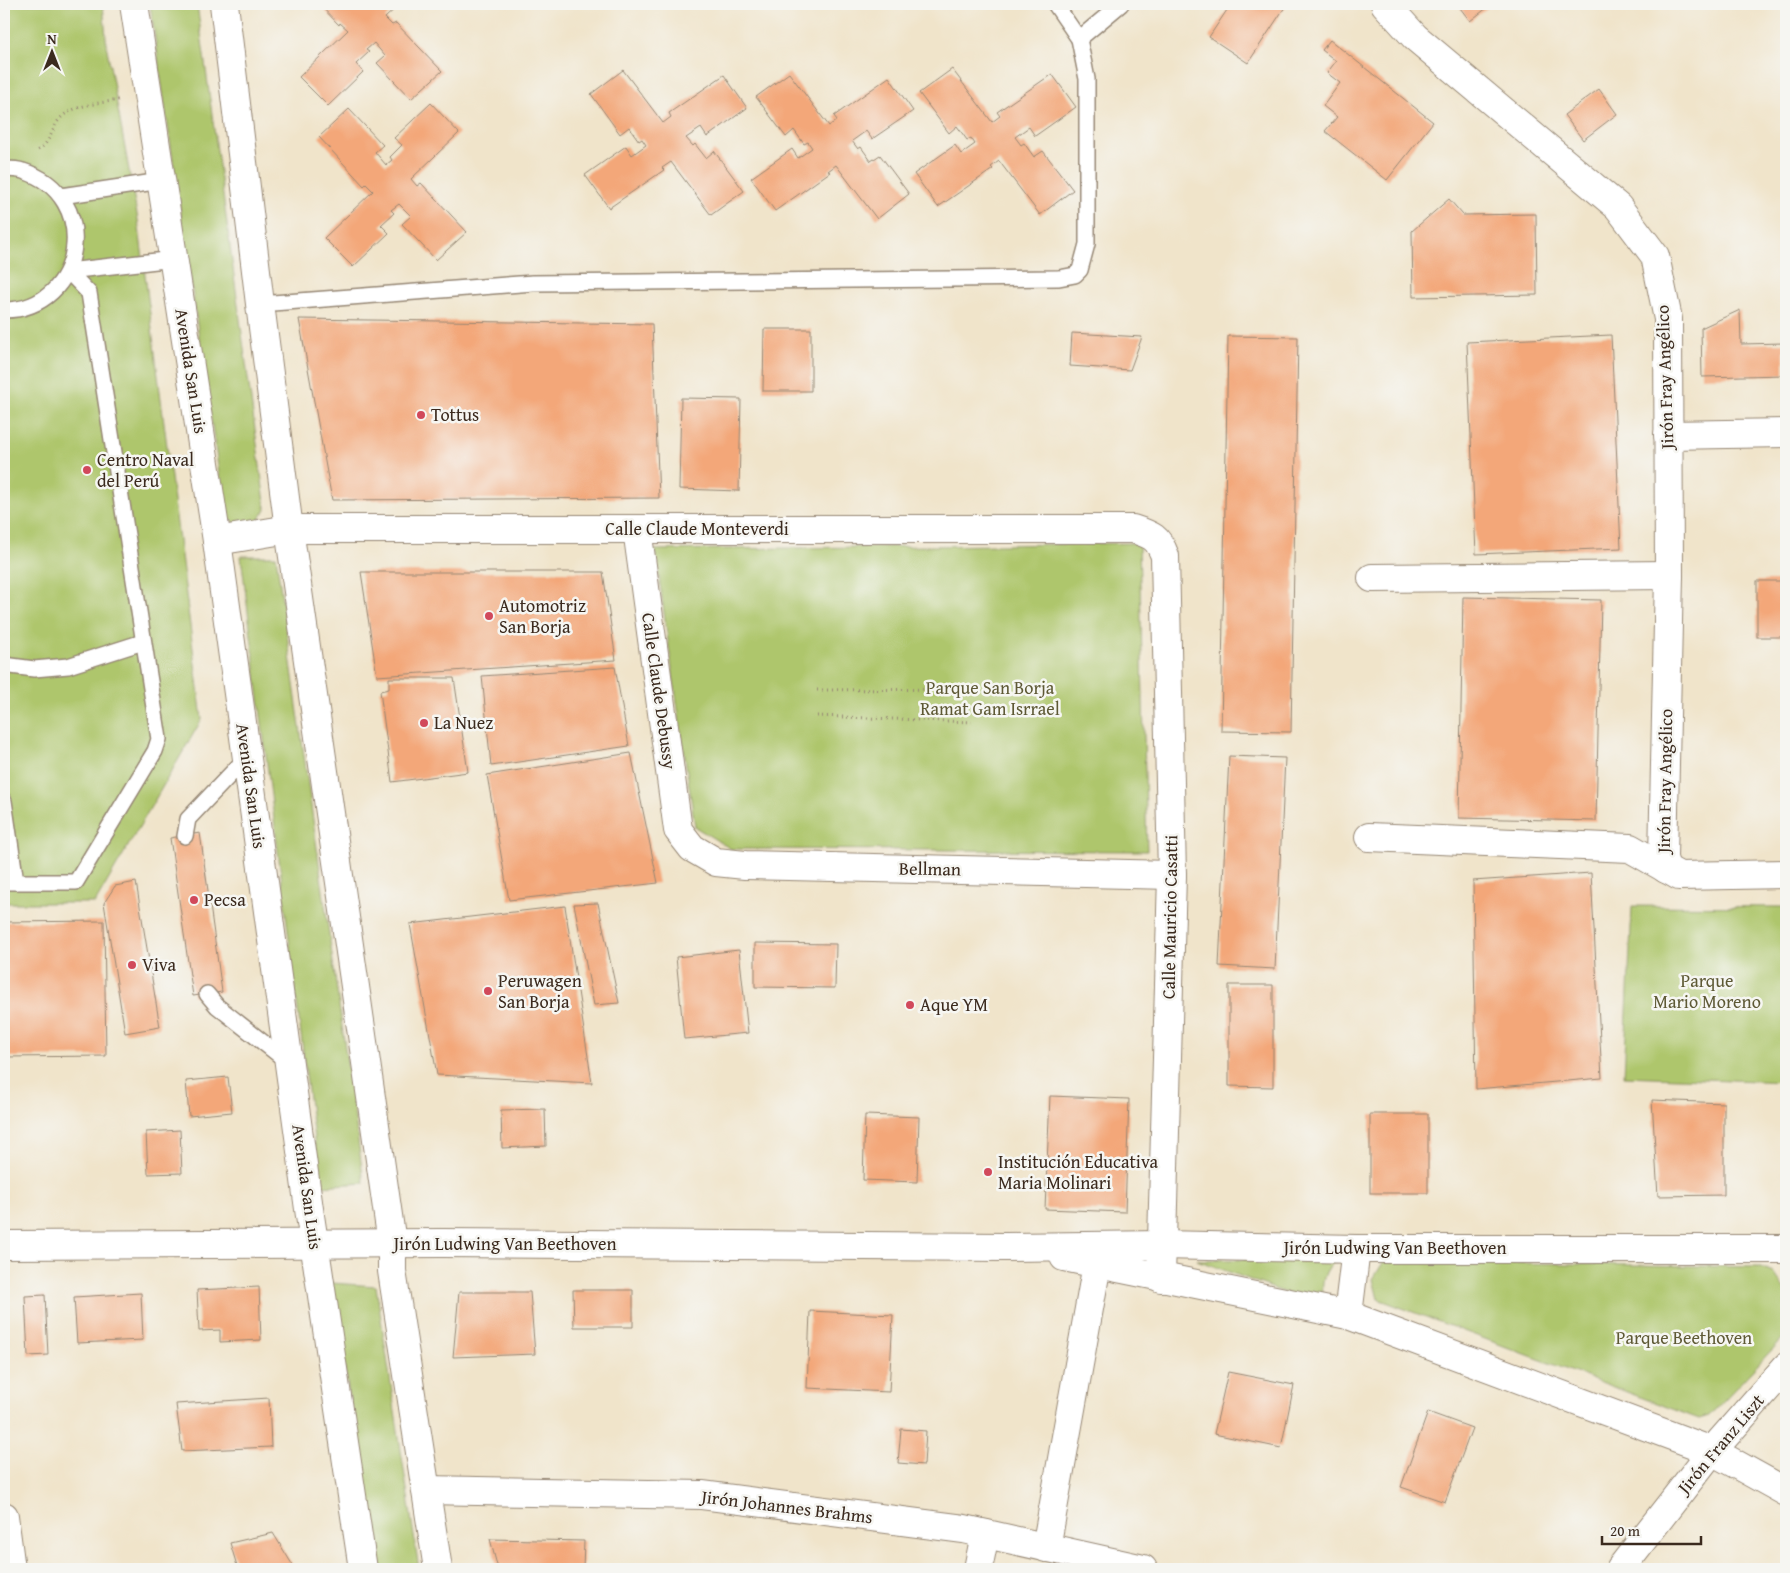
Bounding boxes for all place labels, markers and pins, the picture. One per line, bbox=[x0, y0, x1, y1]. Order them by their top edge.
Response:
place label: Tottus bbox=[431, 401, 479, 428]
marker: Tottus bbox=[415, 409, 427, 421]
place label: Centro Naval del Perú bbox=[97, 446, 194, 494]
marker: Centro Naval del Perú bbox=[81, 464, 93, 476]
place label: Automotriz San Borja bbox=[499, 592, 586, 640]
marker: Automotriz San Borja bbox=[483, 610, 495, 622]
place label: La Nuez bbox=[434, 709, 493, 736]
marker: La Nuez bbox=[418, 717, 430, 729]
place label: Pecsa bbox=[204, 886, 246, 913]
marker: Pecsa bbox=[188, 894, 200, 906]
place label: Viva bbox=[142, 951, 176, 978]
marker: Viva bbox=[126, 959, 138, 971]
place label: Peruwagen San Borja bbox=[498, 967, 582, 1015]
marker: Peruwagen San Borja bbox=[482, 985, 494, 997]
place label: Aque YM bbox=[920, 991, 988, 1018]
marker: Aque YM bbox=[904, 999, 916, 1011]
place label: Institución Educativa Maria Molinari bbox=[998, 1148, 1159, 1196]
marker: Institución Educativa Maria Molinari bbox=[982, 1166, 994, 1178]

